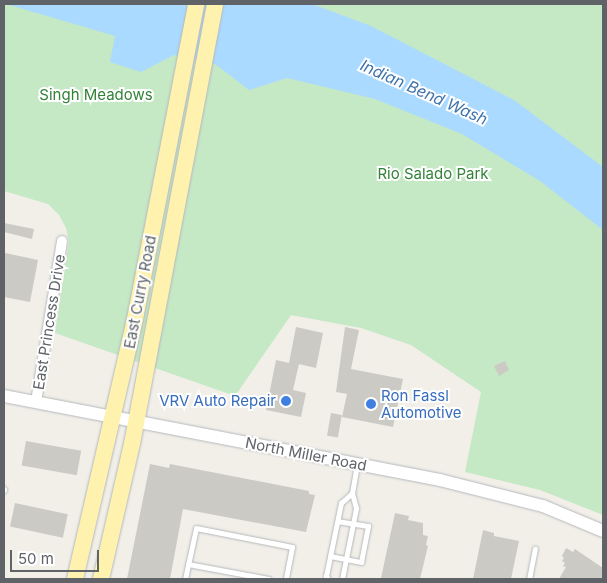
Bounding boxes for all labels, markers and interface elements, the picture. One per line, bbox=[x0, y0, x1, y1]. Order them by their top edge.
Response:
water label: Indian Bend Wash bbox=[357, 55, 491, 129]
park label: Singh Meadows bbox=[39, 86, 153, 104]
park label: Rio Salado Park bbox=[377, 165, 489, 183]
street label: East Curry Road bbox=[120, 234, 160, 350]
street label: East Princess Drive bbox=[29, 253, 69, 391]
place label: Ron Fassl Automotive bbox=[381, 386, 462, 421]
place label: VRV Auto Repair bbox=[159, 392, 276, 410]
marker: VRV Auto Repair bbox=[280, 395, 292, 407]
marker: Ron Fassl Automotive bbox=[365, 398, 377, 410]
street label: North Miller Road bbox=[244, 433, 368, 475]
scale bar bbox=[12, 540, 101, 572]
text: 50 m bbox=[18, 549, 54, 568]

